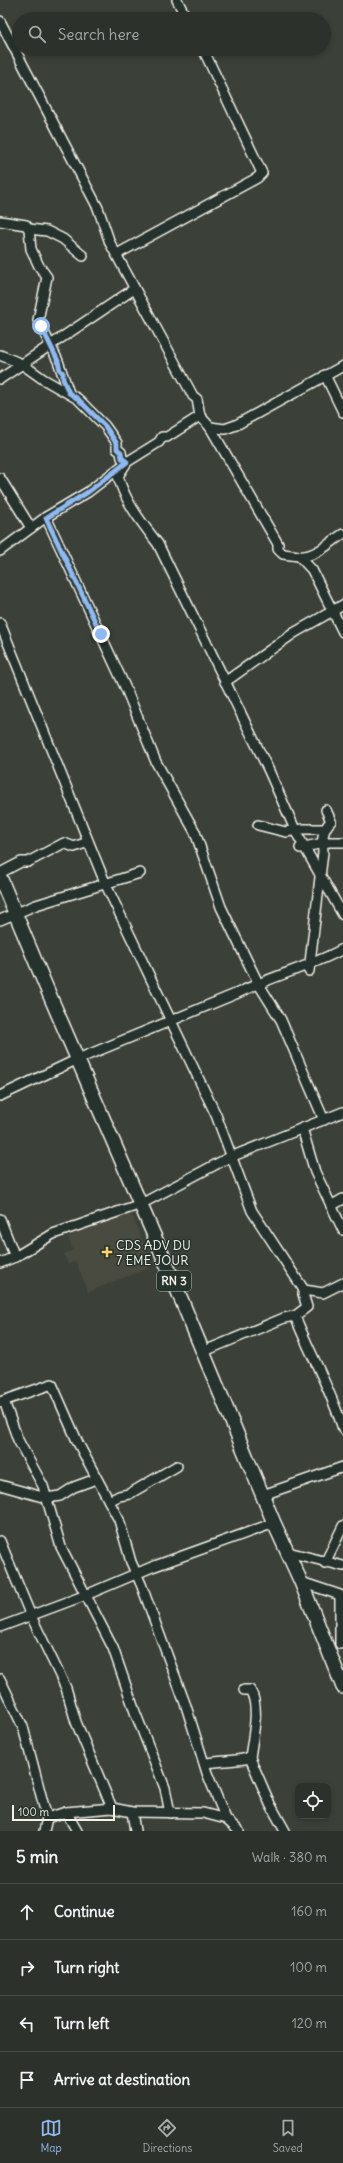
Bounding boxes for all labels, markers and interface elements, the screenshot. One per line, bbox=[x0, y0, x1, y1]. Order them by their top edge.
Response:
search box bbox=[12, 12, 331, 56]
icon: search bbox=[26, 23, 48, 45]
text: Search here bbox=[58, 25, 139, 44]
route start bbox=[32, 317, 50, 335]
route end bbox=[92, 625, 110, 643]
place label: CDS ADV DU 7 EME JOUR bbox=[116, 1237, 191, 1269]
marker: CDS ADV DU 7 EME JOUR bbox=[101, 1246, 113, 1258]
road number: RN 3 bbox=[157, 1271, 191, 1291]
map controls bbox=[295, 1783, 331, 1819]
button: locate bbox=[295, 1783, 331, 1819]
scale bar bbox=[12, 1803, 115, 1822]
text: 100 m bbox=[18, 1805, 49, 1819]
text: 5 min bbox=[16, 1846, 58, 1868]
text: Walk · 380 m bbox=[252, 1849, 327, 1866]
icon: ahead bbox=[16, 1901, 38, 1923]
text: Continue bbox=[54, 1902, 115, 1921]
text: 160 m bbox=[291, 1903, 327, 1920]
icon: right bbox=[16, 1957, 38, 1979]
text: Turn right bbox=[54, 1958, 119, 1977]
text: 100 m bbox=[290, 1959, 327, 1976]
icon: left bbox=[16, 2013, 38, 2035]
text: Turn left bbox=[54, 2014, 109, 2033]
text: 120 m bbox=[292, 2015, 327, 2032]
icon: arrive bbox=[16, 2069, 38, 2091]
text: Arrive at destination bbox=[54, 2070, 190, 2089]
tab: Map bbox=[40, 2117, 62, 2155]
tab: Directions bbox=[143, 2117, 192, 2155]
tab: Saved bbox=[273, 2117, 303, 2155]

